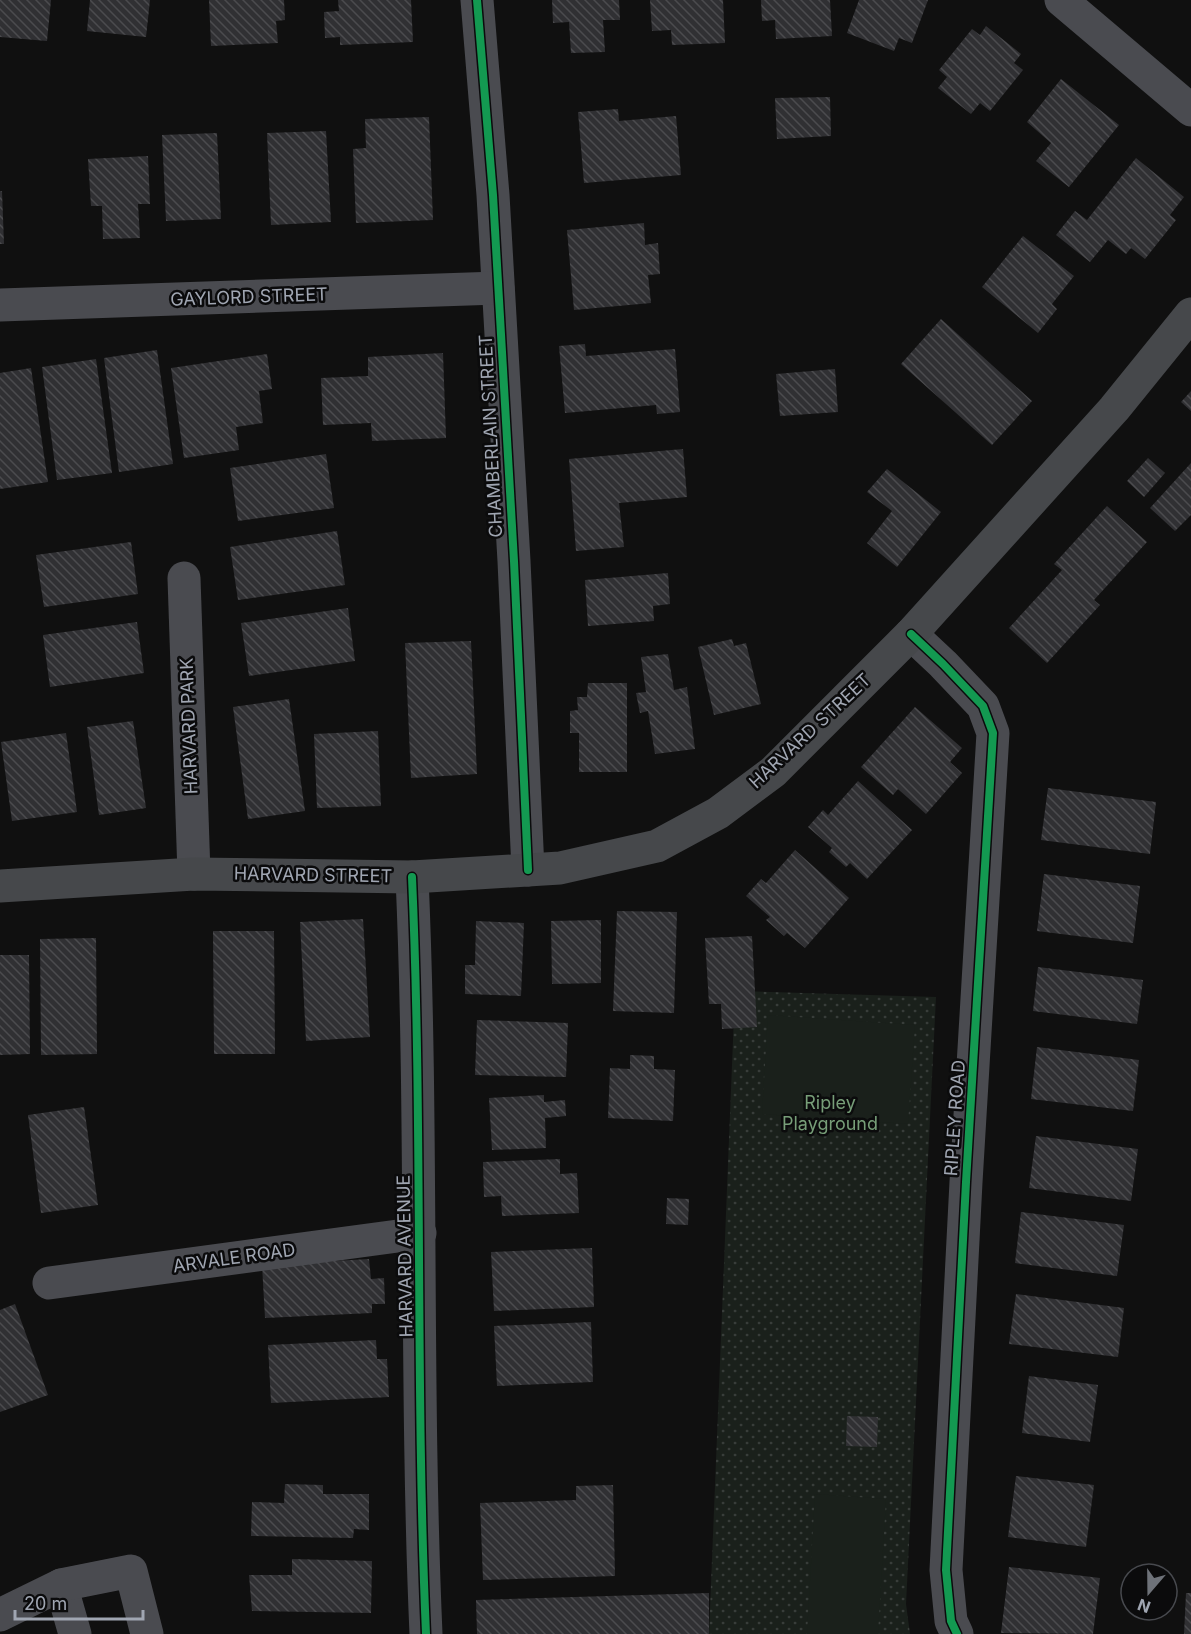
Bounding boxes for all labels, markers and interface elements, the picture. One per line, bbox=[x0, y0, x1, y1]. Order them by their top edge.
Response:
street label: GAYLORD STREET bbox=[170, 283, 328, 310]
street label: CHAMBERLAIN STREET bbox=[475, 334, 506, 538]
street label: HARVARD PARK bbox=[176, 657, 201, 795]
street label: HARVARD STREET bbox=[745, 669, 875, 792]
street label: HARVARD STREET bbox=[234, 863, 392, 886]
street label: RIPLEY ROAD bbox=[940, 1059, 969, 1177]
park label: Ripley Playground bbox=[782, 1092, 878, 1134]
street label: HARVARD AVENUE bbox=[393, 1175, 416, 1337]
street label: ARVALE ROAD bbox=[171, 1239, 297, 1276]
north arrow bbox=[1119, 1562, 1179, 1622]
scale bar bbox=[15, 1583, 142, 1621]
text: 20 m bbox=[24, 1593, 67, 1614]
text: N bbox=[1135, 1595, 1153, 1618]

